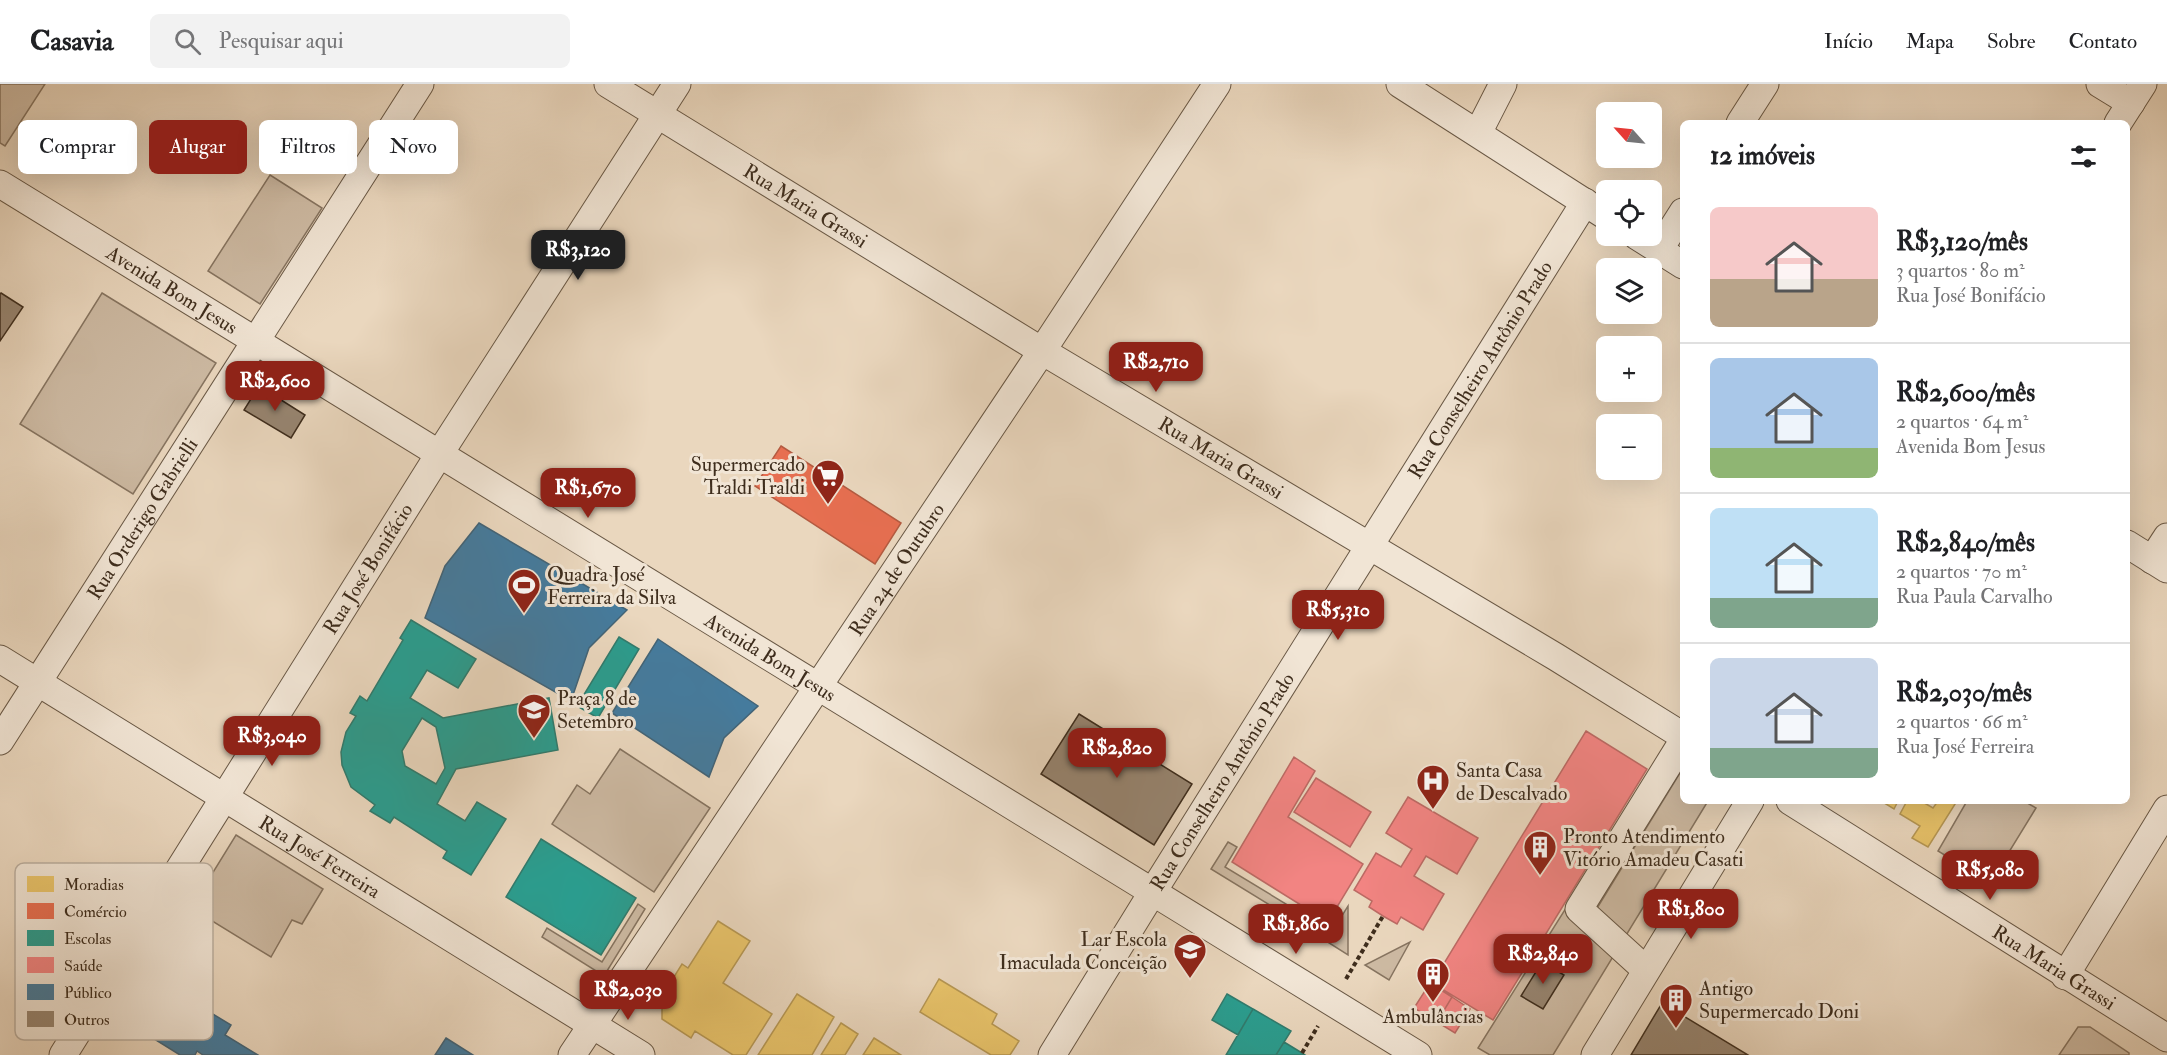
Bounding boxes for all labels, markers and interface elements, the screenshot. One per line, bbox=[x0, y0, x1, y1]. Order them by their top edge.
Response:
search box bbox=[150, 14, 570, 68]
text: Casavia bbox=[30, 24, 114, 59]
icon: search bbox=[171, 25, 204, 58]
text: Pesquisar aqui bbox=[219, 27, 344, 55]
text: Início bbox=[1824, 28, 1873, 55]
text: Mapa bbox=[1906, 28, 1954, 55]
text: Sobre bbox=[1987, 28, 2036, 55]
text: Contato bbox=[2069, 28, 2137, 55]
north arrow bbox=[1596, 102, 1662, 168]
map controls bbox=[1596, 102, 1662, 480]
chip: Comprar bbox=[18, 120, 137, 174]
chip: Alugar bbox=[149, 120, 247, 174]
chip: Filtros bbox=[259, 120, 357, 174]
chip: Novo bbox=[369, 120, 458, 174]
text: 12 imóveis bbox=[1710, 140, 1815, 172]
icon: filters bbox=[2067, 140, 2100, 173]
street label: Rua Maria Grassi bbox=[739, 158, 872, 254]
button: locate bbox=[1596, 180, 1662, 246]
text: R$3,120/mês bbox=[1896, 226, 2028, 258]
pin: R$3,120 bbox=[523, 230, 633, 281]
icon: home bbox=[1758, 231, 1830, 303]
text: R$3,120 bbox=[545, 237, 611, 262]
street label: Avenida Bom Jesus bbox=[101, 240, 242, 340]
street label: Rua Conselheiro Antônio Prado bbox=[1403, 256, 1558, 483]
button: layers bbox=[1596, 258, 1662, 324]
text: 3 quartos · 80 m² bbox=[1896, 258, 2025, 283]
text: Rua José Bonifácio bbox=[1896, 283, 2046, 308]
button: + bbox=[1596, 336, 1662, 402]
pin: R$2,710 bbox=[1101, 342, 1211, 393]
text: R$2,710 bbox=[1123, 349, 1189, 374]
pin: R$2,600 bbox=[220, 361, 330, 412]
text: R$2,600 bbox=[239, 368, 311, 393]
text: R$2,600/mês bbox=[1896, 377, 2035, 409]
icon: home bbox=[1758, 382, 1830, 454]
text: 2 quartos · 64 m² bbox=[1896, 409, 2028, 434]
street label: Rua Maria Grassi bbox=[1154, 411, 1288, 505]
button: − bbox=[1596, 414, 1662, 480]
street label: Rua Orderigo Gabrielli bbox=[82, 433, 203, 604]
text: Avenida Bom Jesus bbox=[1896, 434, 2045, 459]
place label: Supermercado Traldi Traldi bbox=[691, 452, 805, 500]
supermarket icon: Supermercado Traldi Traldi bbox=[810, 458, 846, 505]
pin: R$1,670 bbox=[533, 468, 643, 519]
text: R$1,670 bbox=[555, 475, 621, 500]
street label: Rua 24 de Outubro bbox=[843, 498, 950, 641]
street label: Rua José Bonifácio bbox=[318, 499, 418, 639]
text: R$2,840/mês bbox=[1896, 527, 2035, 559]
icon: home bbox=[1758, 532, 1830, 604]
text: 2 quartos · 70 m² bbox=[1896, 559, 2027, 584]
place label: Quadra José Ferreira da Silva bbox=[547, 562, 677, 610]
sports icon: Quadra José Ferreira da Silva bbox=[506, 567, 542, 614]
text: Rua Paula Carvalho bbox=[1896, 584, 2053, 609]
pin: R$5,310 bbox=[1283, 590, 1393, 641]
text: R$5,310 bbox=[1306, 597, 1370, 622]
street label: Avenida Bom Jesus bbox=[699, 607, 840, 707]
street label: Rua Conselheiro Antônio Prado bbox=[1145, 668, 1300, 895]
text: R$2,030/mês bbox=[1896, 677, 2032, 709]
icon: home bbox=[1758, 682, 1830, 754]
place label: Praça 8 de Setembro bbox=[557, 686, 637, 734]
school or university icon: Praça 8 de Setembro bbox=[516, 692, 552, 739]
text: 2 quartos · 66 m² bbox=[1896, 709, 2028, 734]
pin: R$3,040 bbox=[217, 716, 327, 767]
text: R$3,040 bbox=[237, 723, 307, 748]
pin: R$2,820 bbox=[1062, 728, 1172, 779]
text: Rua José Ferreira bbox=[1896, 734, 2034, 759]
text: R$2,820 bbox=[1082, 735, 1152, 760]
place label: Santa Casa de Descalvado bbox=[1456, 758, 1567, 806]
hospital icon: Santa Casa de Descalvado bbox=[1415, 763, 1451, 810]
street label: Rua José Ferreira bbox=[254, 810, 386, 904]
place label: Pronto Atendimento Vitório Amadeu Casati bbox=[1563, 824, 1744, 872]
building icon: Pronto Atendimento Vitório Amadeu Casati bbox=[1522, 829, 1558, 876]
pin: R$5,080 bbox=[1935, 850, 2045, 901]
text: R$5,080 bbox=[1956, 857, 2024, 882]
legend bbox=[15, 863, 213, 1040]
text: Moradias bbox=[64, 875, 124, 895]
pin: R$1,800 bbox=[1636, 889, 1746, 940]
text: R$1,800 bbox=[1657, 896, 1725, 921]
text: Comércio bbox=[64, 902, 127, 922]
pin: R$1,860 bbox=[1241, 904, 1351, 955]
text: R$1,860 bbox=[1262, 911, 1330, 936]
street label: Rua Maria Grassi bbox=[1987, 919, 2120, 1016]
place label: Lar Escola Imaculada Conceição bbox=[999, 927, 1168, 975]
text: Escolas bbox=[64, 929, 111, 949]
school or university icon: Lar Escola Imaculada Conceição bbox=[1172, 932, 1208, 979]
pin: R$2,840 bbox=[1488, 934, 1598, 985]
text: R$2,840 bbox=[1508, 941, 1578, 966]
text: Saúde bbox=[64, 956, 103, 976]
building icon: Ambulâncias bbox=[1415, 956, 1451, 1003]
pin: R$2,030 bbox=[573, 970, 683, 1021]
place label: Antigo Supermercado Doni bbox=[1698, 976, 1859, 1025]
text: R$2,030 bbox=[594, 977, 662, 1002]
building icon: Antigo Supermercado Doni bbox=[1658, 982, 1694, 1029]
text: Público bbox=[64, 983, 112, 1003]
place label: Ambulâncias bbox=[1382, 1004, 1483, 1029]
text: Outros bbox=[64, 1010, 110, 1030]

